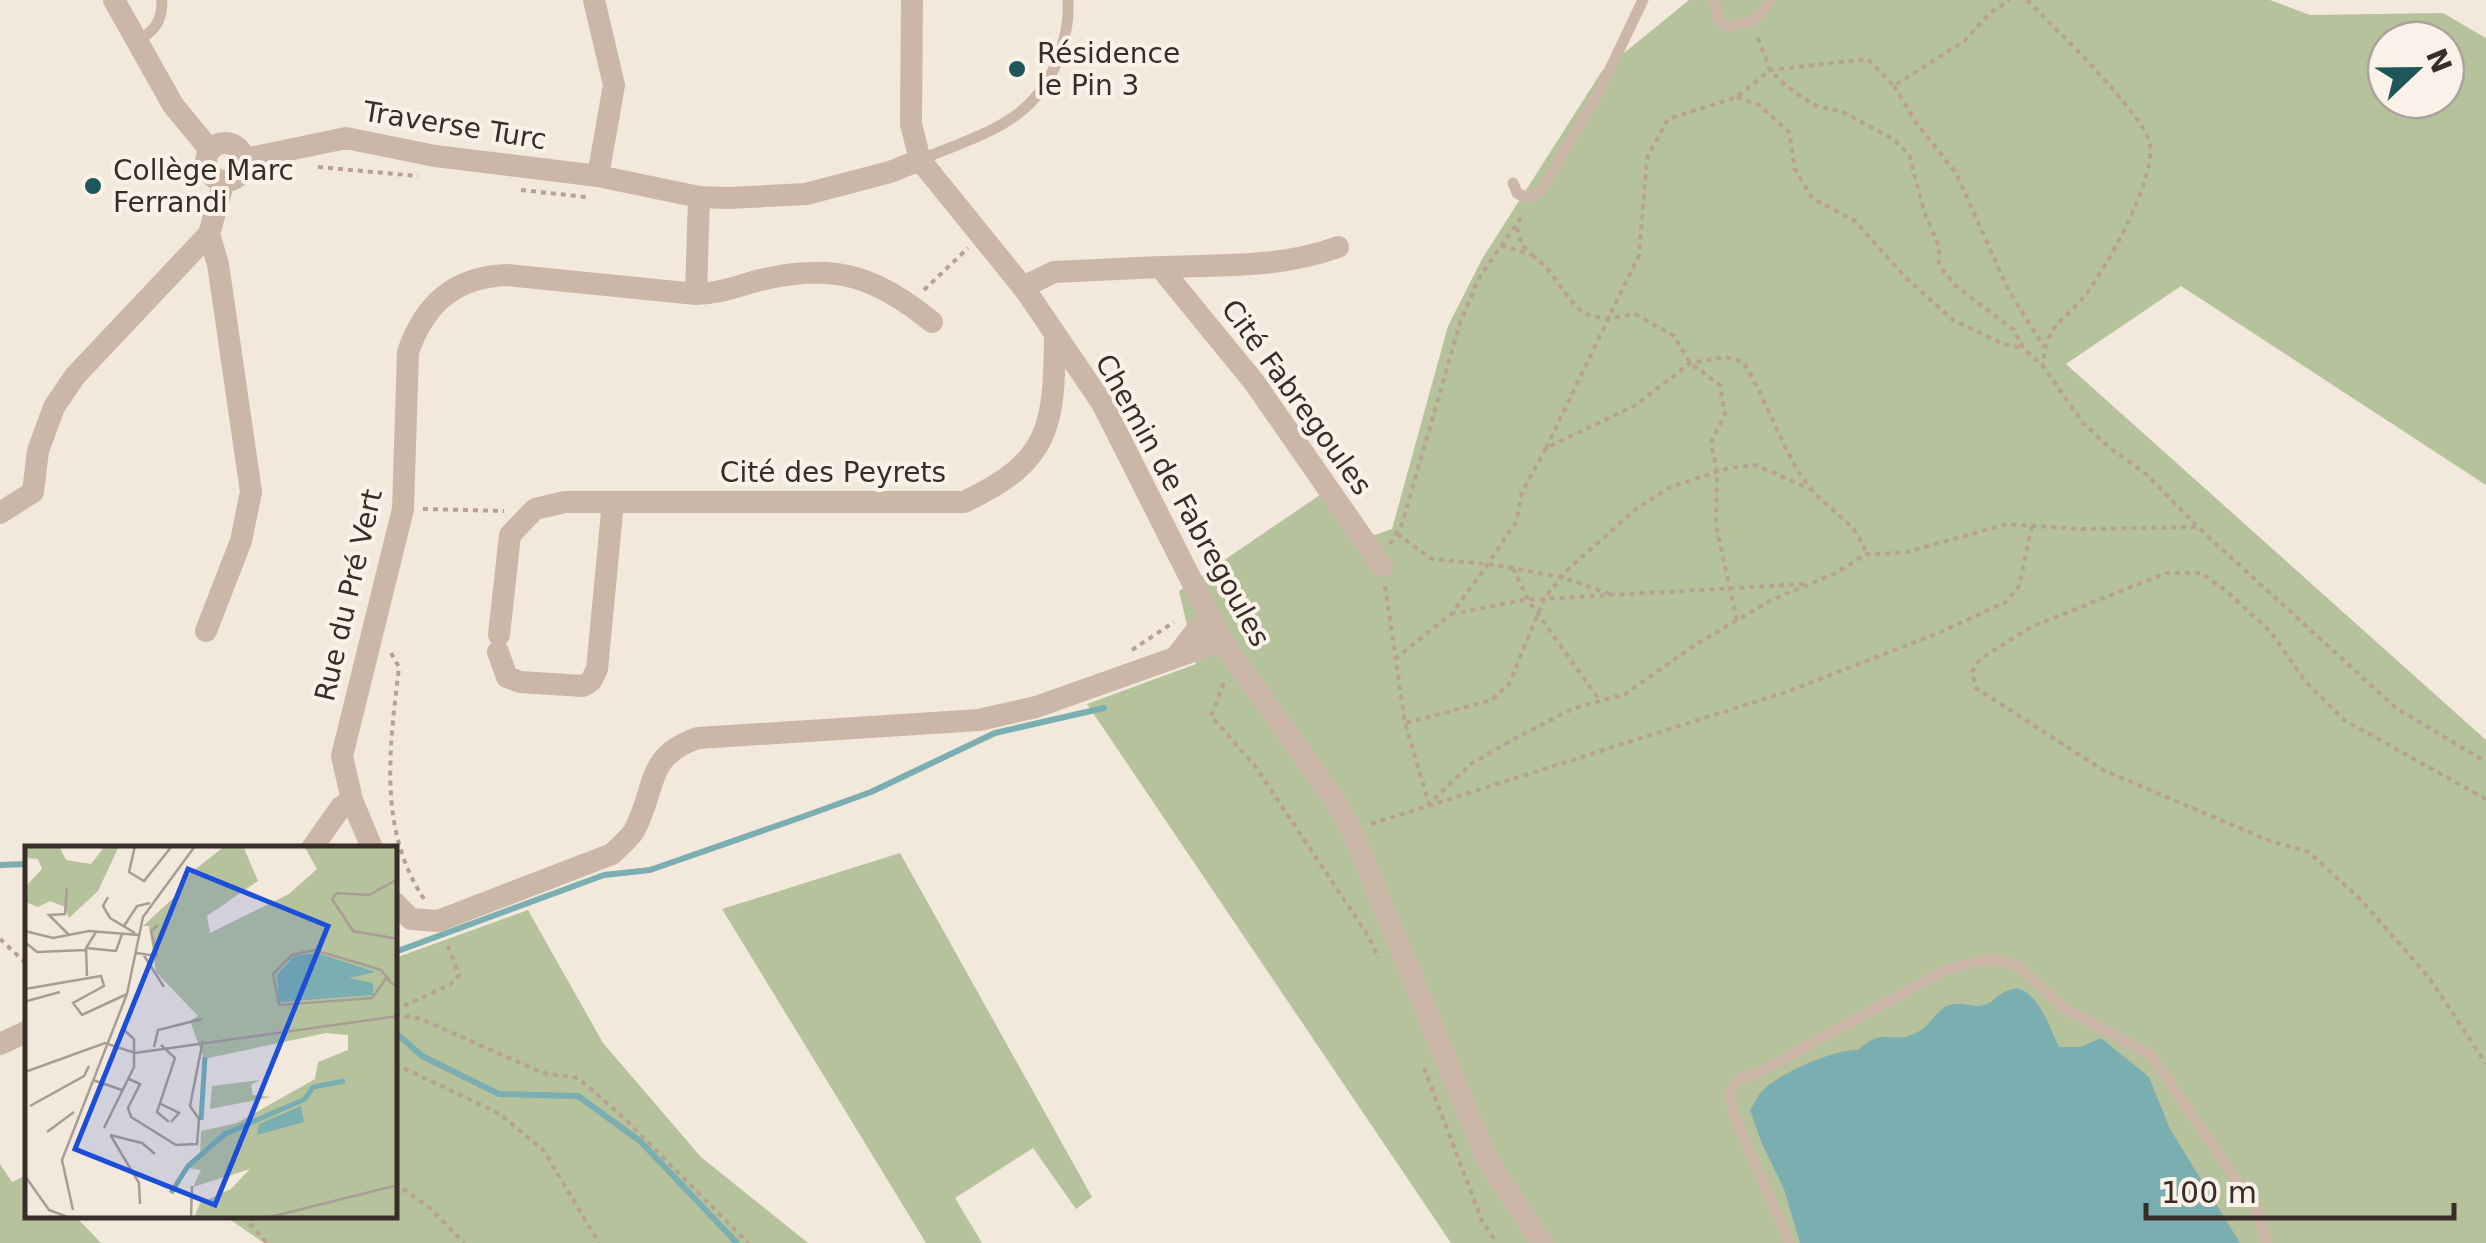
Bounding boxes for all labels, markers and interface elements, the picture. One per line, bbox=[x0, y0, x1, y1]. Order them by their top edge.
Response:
north arrow bbox=[2366, 20, 2466, 120]
place label: Résidence le Pin 3 bbox=[1037, 37, 1180, 102]
text: N bbox=[2419, 44, 2458, 78]
marker: Résidence le Pin 3 bbox=[1006, 58, 1028, 80]
street label: Traverse Turc bbox=[360, 95, 549, 156]
place label: Collège Marc Ferrandi bbox=[113, 154, 294, 219]
marker: Collège Marc Ferrandi bbox=[82, 175, 104, 197]
street label: Cité Fabregoules bbox=[1215, 293, 1379, 501]
street label: Chemin de Fabregoules bbox=[1088, 348, 1277, 652]
street label: Cité des Peyrets bbox=[720, 456, 946, 489]
street label: Rue du Pré Vert bbox=[308, 486, 389, 704]
inset map bbox=[25, 846, 398, 1218]
scale bar bbox=[2146, 1158, 2454, 1220]
text: 100 m bbox=[2161, 1175, 2257, 1210]

